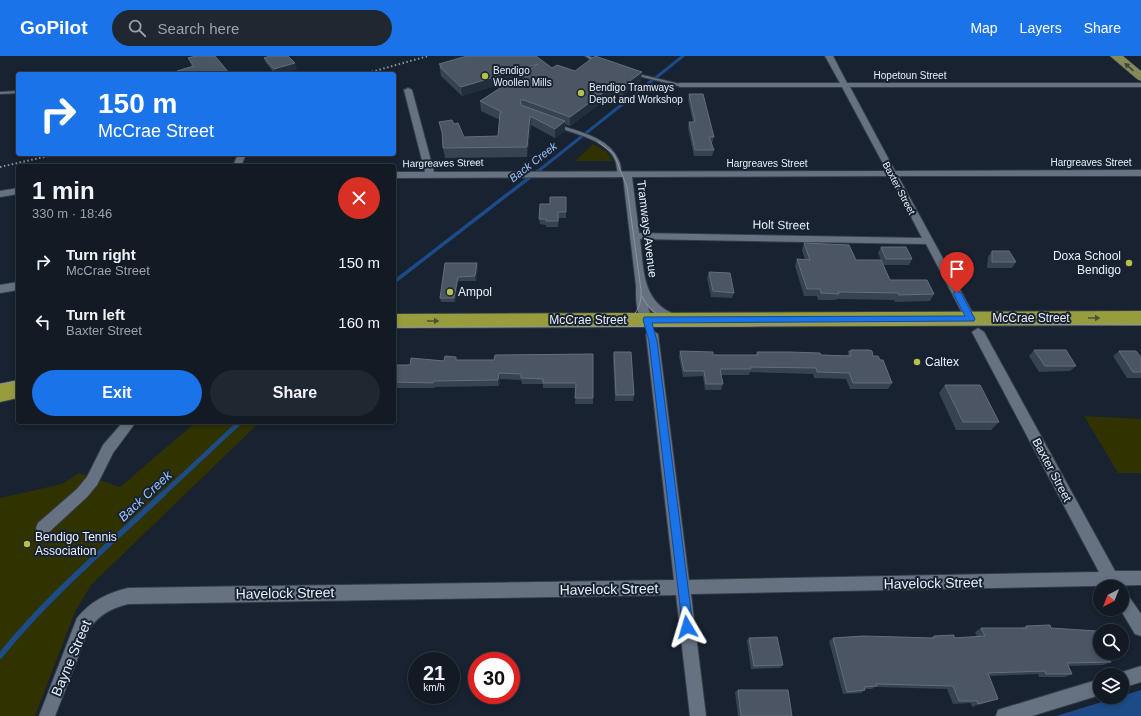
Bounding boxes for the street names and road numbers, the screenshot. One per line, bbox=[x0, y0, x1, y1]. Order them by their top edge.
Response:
street label: Hopetoun Street bbox=[874, 70, 947, 81]
street label: Hargreaves Street bbox=[402, 157, 484, 169]
street label: Hargreaves Street bbox=[1050, 157, 1132, 168]
street label: Hargreaves Street bbox=[726, 158, 808, 169]
street label: Baxter Street bbox=[880, 160, 918, 217]
street label: Tramways Avenue bbox=[634, 179, 660, 279]
street label: Holt Street bbox=[753, 218, 810, 233]
street label: McCrae Street bbox=[992, 311, 1070, 325]
street label: McCrae Street bbox=[549, 313, 627, 327]
street label: Baxter Street bbox=[1029, 436, 1075, 505]
street label: Havelock Street bbox=[883, 574, 983, 592]
street label: Havelock Street bbox=[559, 580, 659, 598]
street label: Havelock Street bbox=[235, 584, 335, 602]
street label: Bayne Street bbox=[48, 618, 94, 698]

